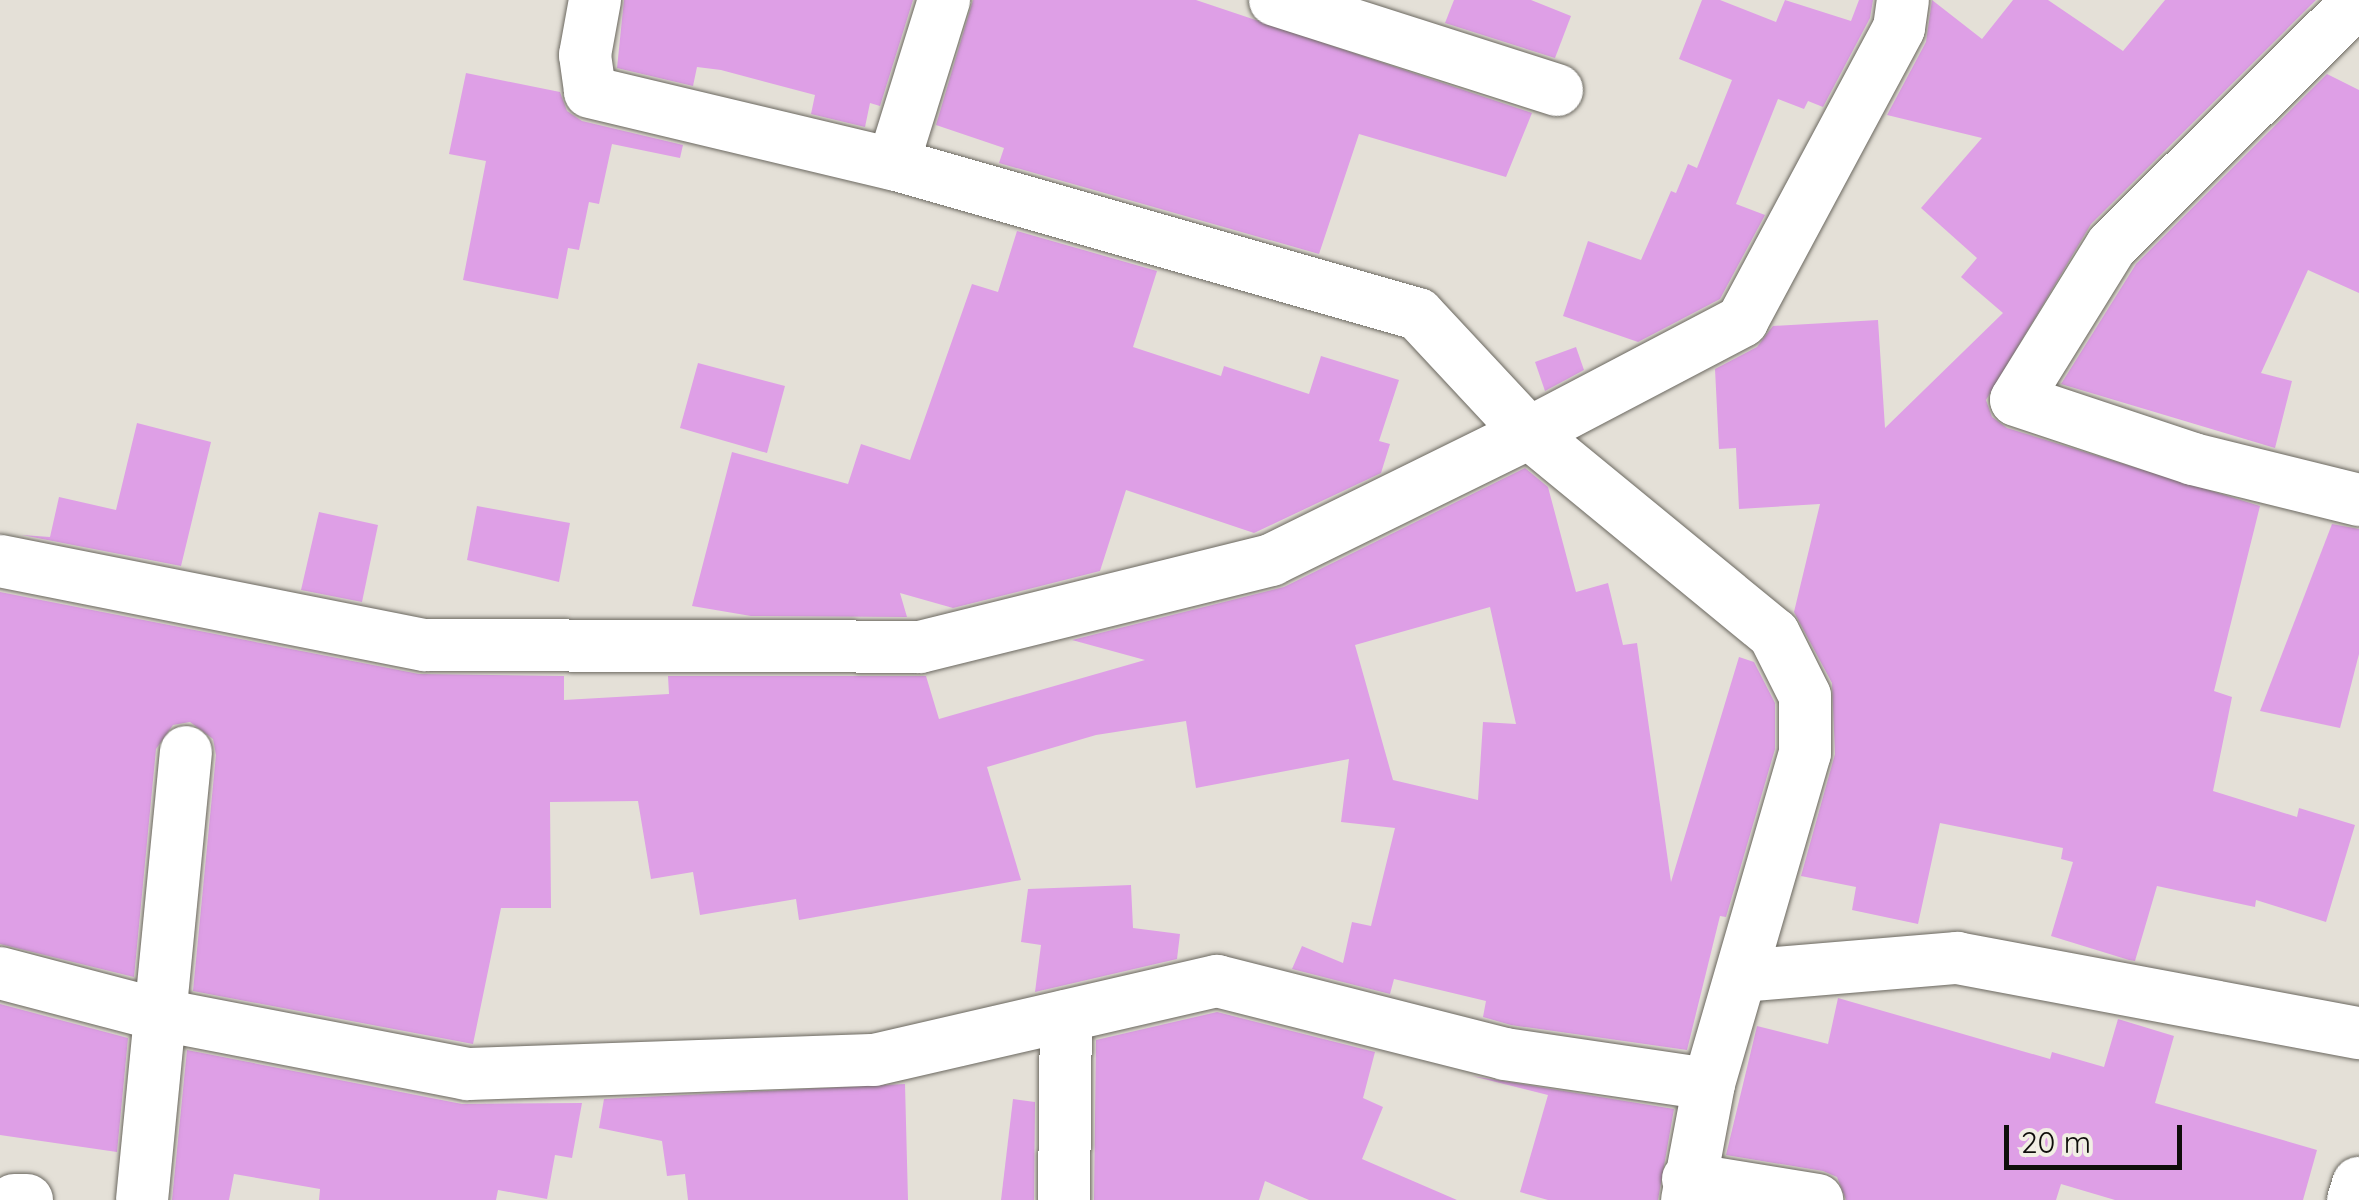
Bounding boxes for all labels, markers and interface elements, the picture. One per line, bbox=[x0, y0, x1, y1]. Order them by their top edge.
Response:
scale bar bbox=[2009, 1105, 2186, 1167]
text: 20 m bbox=[2021, 1123, 2091, 1161]

